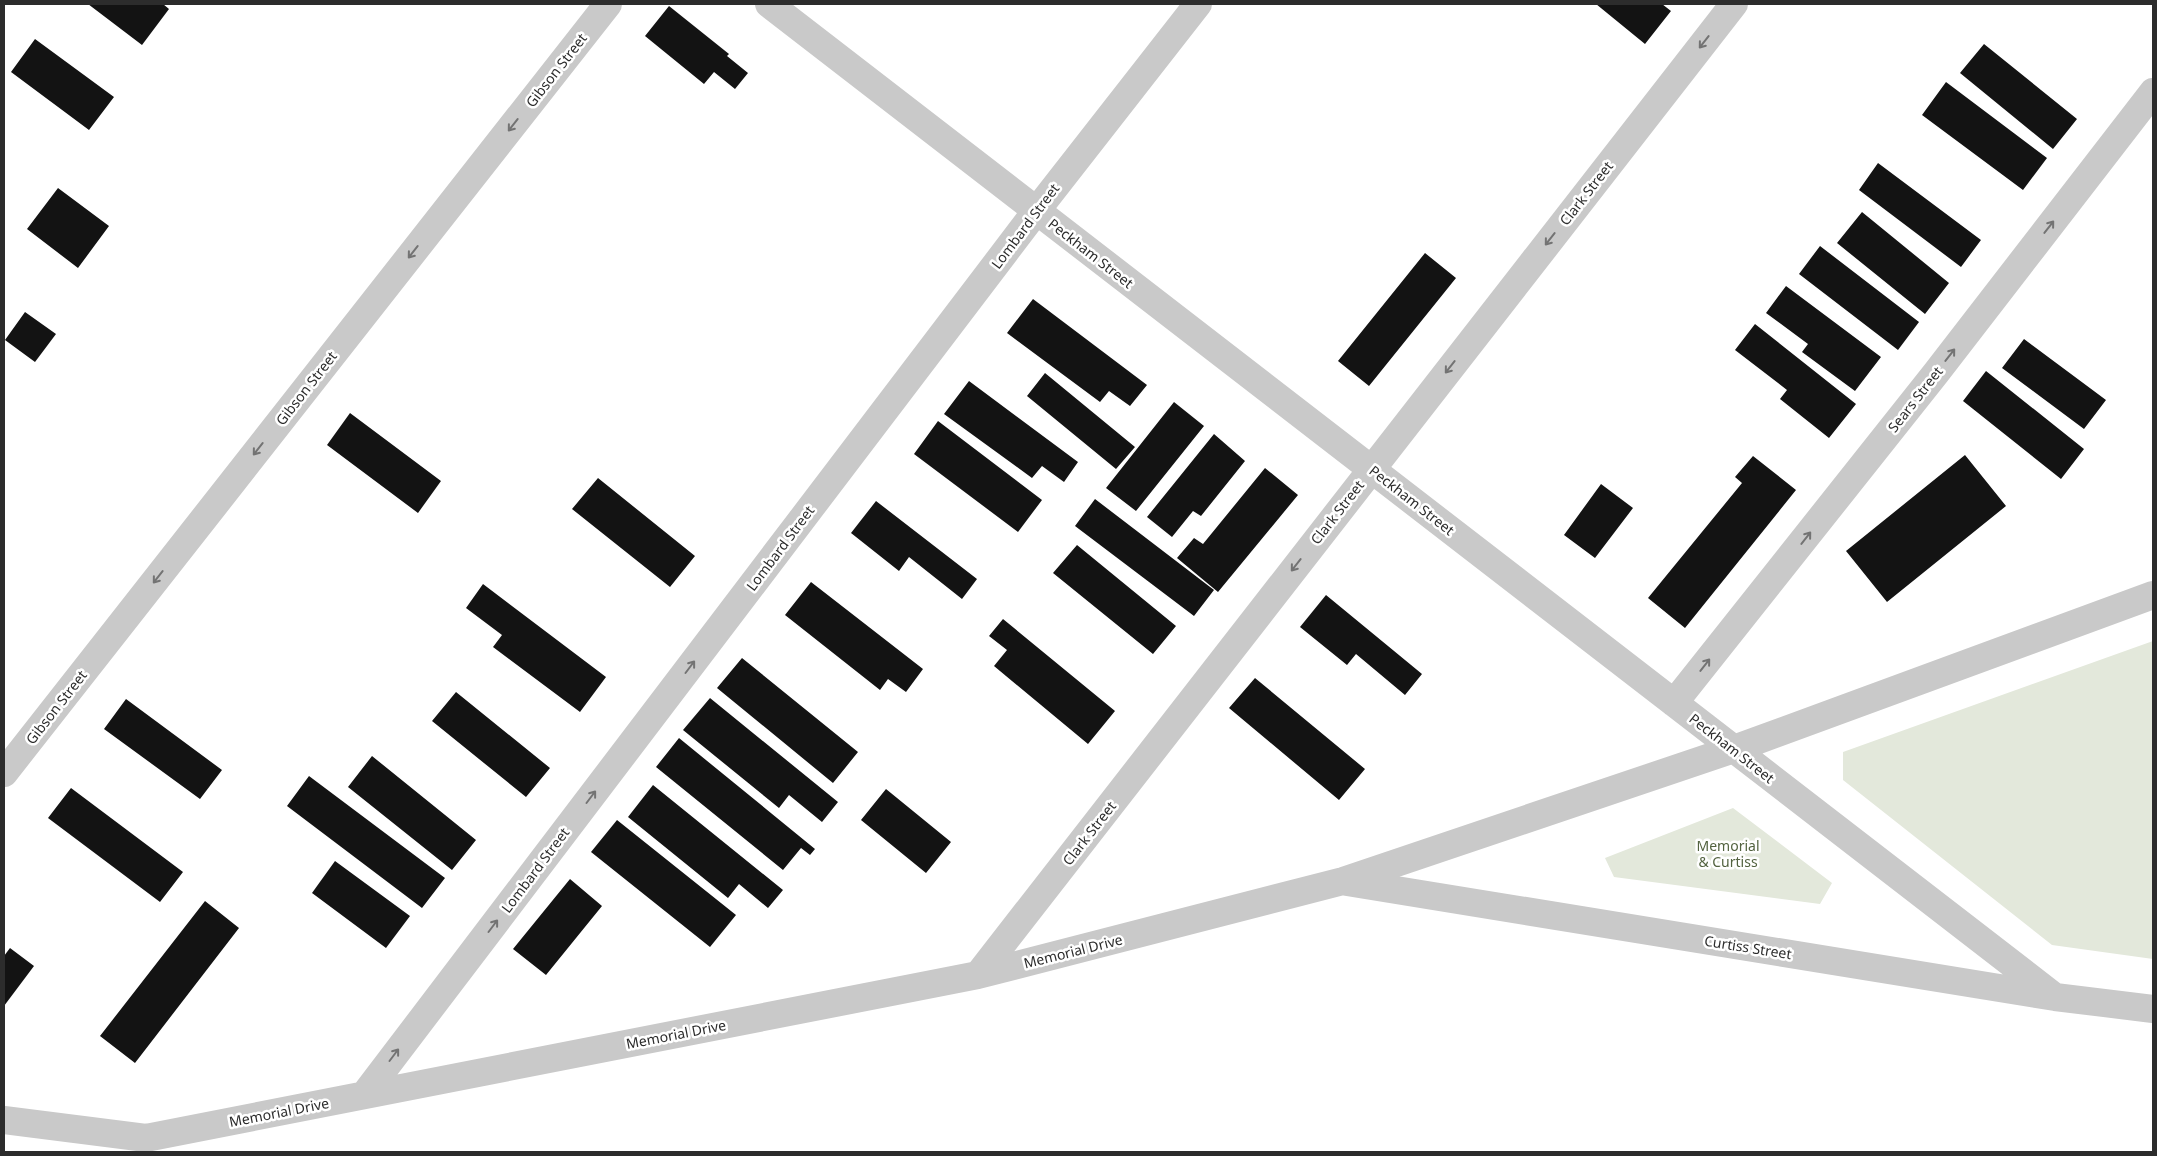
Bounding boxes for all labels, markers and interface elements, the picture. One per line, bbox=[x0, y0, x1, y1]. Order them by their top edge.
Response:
street label: Gibson Street bbox=[521, 29, 591, 111]
one-way arrow bbox=[1698, 35, 1709, 48]
one-way arrow bbox=[508, 118, 518, 132]
street label: Clark Street bbox=[1555, 157, 1617, 229]
street label: Lombard Street bbox=[987, 179, 1063, 273]
street label: Peckham Street bbox=[1045, 214, 1137, 292]
one-way arrow bbox=[2044, 221, 2055, 234]
one-way arrow bbox=[1544, 232, 1555, 245]
one-way arrow bbox=[407, 246, 418, 259]
street label: Gibson Street bbox=[271, 347, 341, 429]
one-way arrow bbox=[1945, 348, 1955, 362]
one-way arrow bbox=[1444, 360, 1455, 373]
street label: Sears Street bbox=[1883, 362, 1947, 436]
one-way arrow bbox=[253, 442, 264, 455]
street label: Peckham Street bbox=[1366, 461, 1458, 539]
street label: Clark Street bbox=[1306, 476, 1368, 548]
street label: Lombard Street bbox=[742, 501, 818, 595]
one-way arrow bbox=[1800, 531, 1811, 544]
one-way arrow bbox=[1291, 558, 1302, 571]
one-way arrow bbox=[152, 570, 163, 583]
one-way arrow bbox=[1699, 659, 1710, 672]
one-way arrow bbox=[684, 661, 695, 674]
street label: Gibson Street bbox=[21, 666, 91, 748]
street label: Peckham Street bbox=[1686, 709, 1778, 787]
one-way arrow bbox=[586, 790, 596, 804]
street label: Clark Street bbox=[1058, 797, 1120, 869]
street label: Lombard Street bbox=[497, 823, 573, 917]
park label: Memorial & Curtiss bbox=[1696, 836, 1760, 871]
one-way arrow bbox=[488, 919, 498, 933]
street label: Memorial Drive bbox=[1022, 930, 1125, 972]
street label: Curtiss Street bbox=[1703, 931, 1793, 963]
street label: Memorial Drive bbox=[624, 1015, 728, 1053]
one-way arrow bbox=[389, 1049, 400, 1062]
street label: Memorial Drive bbox=[227, 1093, 331, 1131]

